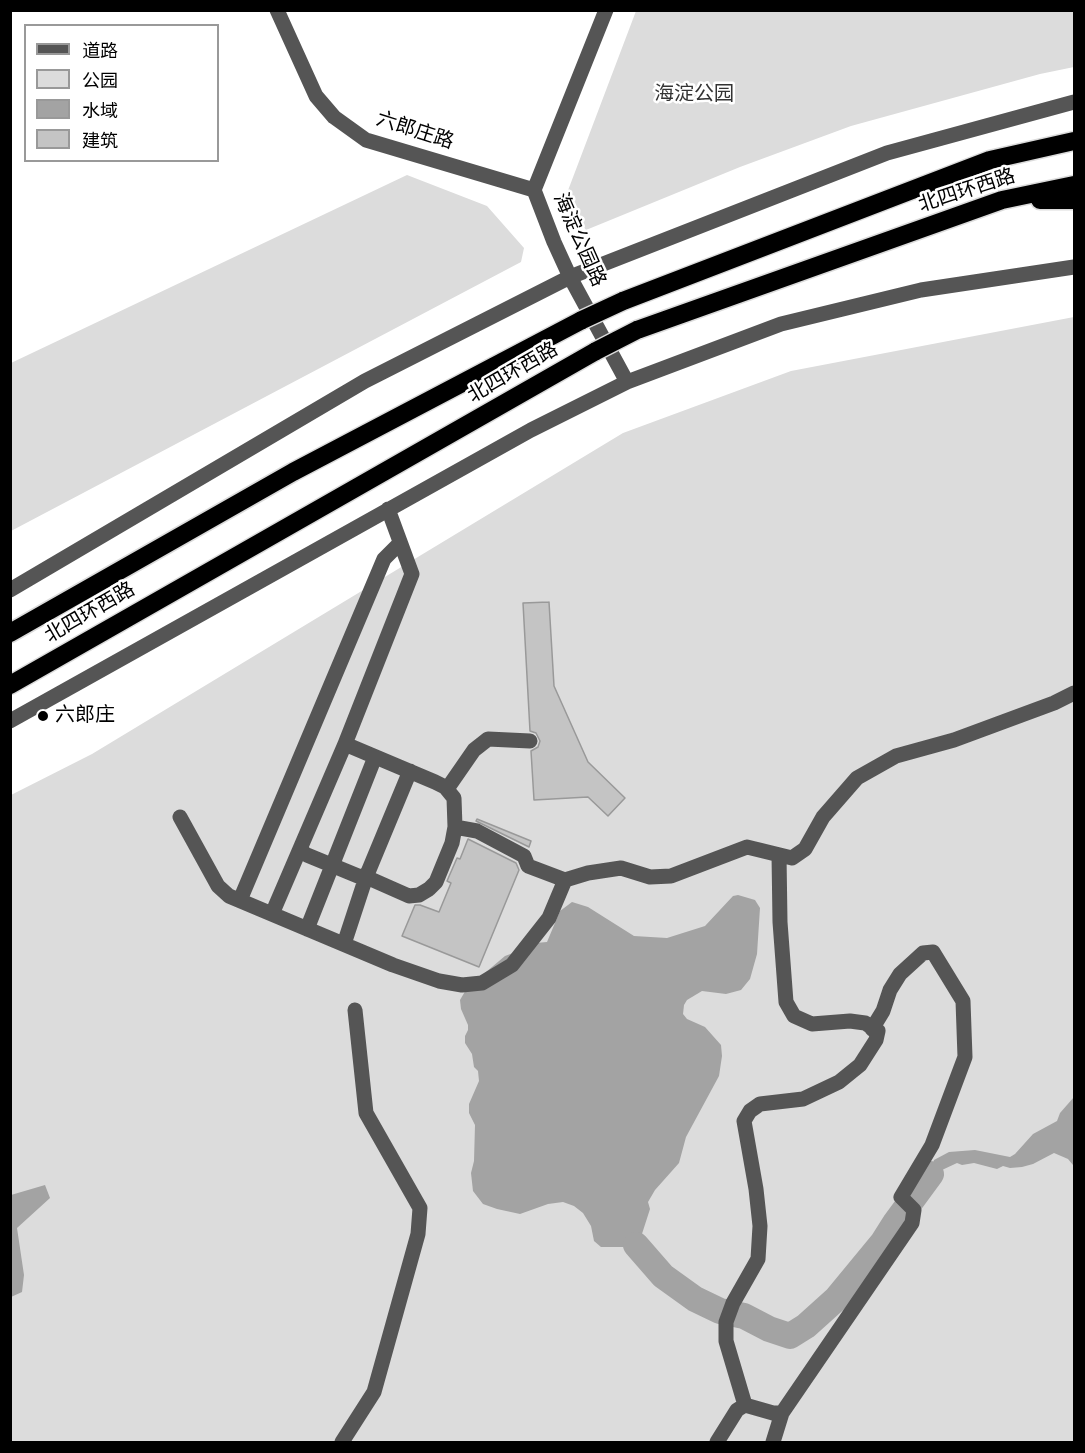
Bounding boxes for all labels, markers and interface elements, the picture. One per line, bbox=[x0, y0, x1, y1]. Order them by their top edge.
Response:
legend bbox=[24, 24, 219, 162]
text: 道路 bbox=[82, 39, 118, 62]
text: 公园 bbox=[82, 69, 118, 92]
park label: 海淀公园 bbox=[654, 83, 734, 107]
text: 水域 bbox=[82, 99, 118, 122]
street label: 六郎庄路 bbox=[373, 107, 457, 155]
text: 建筑 bbox=[82, 129, 118, 152]
street label: 北四环西路 bbox=[916, 164, 1018, 218]
street label: 海淀公园路 bbox=[548, 189, 610, 291]
street label: 北四环西路 bbox=[464, 338, 562, 408]
street label: 北四环西路 bbox=[41, 578, 139, 648]
place label: 六郎庄 bbox=[55, 704, 115, 728]
marker: 六郎庄 bbox=[36, 709, 50, 723]

